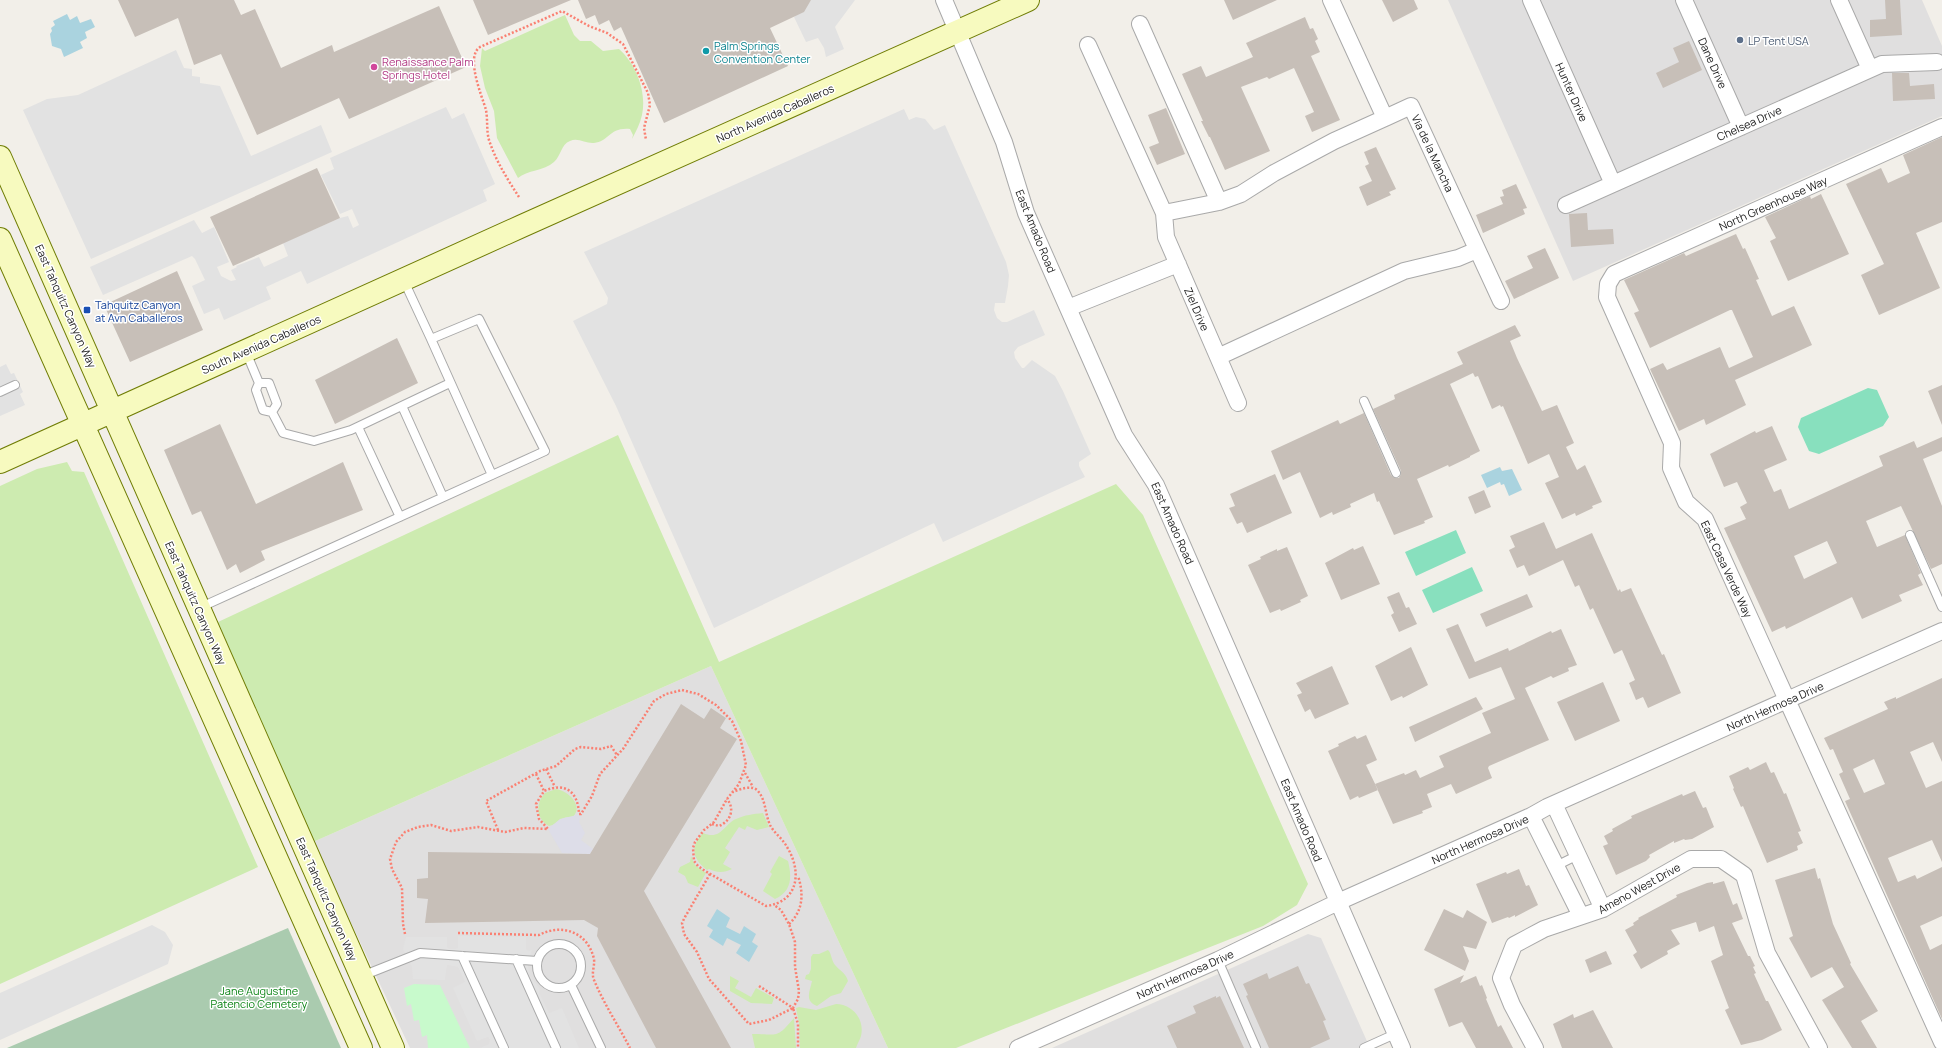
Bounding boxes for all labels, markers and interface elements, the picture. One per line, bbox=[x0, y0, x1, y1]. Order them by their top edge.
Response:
place label: LP Tent USA bbox=[1748, 33, 1809, 48]
street label: Dane Drive bbox=[1695, 35, 1731, 91]
marker: LP Tent USA bbox=[1735, 35, 1745, 45]
place label: Palm Springs Convention Center bbox=[714, 38, 811, 66]
marker: Palm Springs Convention Center bbox=[701, 46, 711, 56]
place label: Renaissance Palm Springs Hotel bbox=[382, 54, 474, 82]
street label: Hunter Drive bbox=[1552, 60, 1592, 124]
marker: Renaissance Palm Springs Hotel bbox=[369, 62, 379, 72]
street label: North Avenida Caballeros bbox=[714, 80, 836, 146]
street label: Chelsea Drive bbox=[1714, 102, 1784, 144]
street label: Via de la Mancha bbox=[1408, 112, 1458, 194]
street label: North Greenhouse Way bbox=[1716, 172, 1830, 234]
street label: East Amado Road bbox=[1012, 187, 1060, 275]
street label: East Tahquitz Canyon Way bbox=[32, 242, 100, 370]
street label: Ziel Drive bbox=[1181, 285, 1213, 334]
place label: Tahquitz Canyon at Avn Caballeros bbox=[95, 297, 183, 325]
marker: Tahquitz Canyon at Avn Caballeros bbox=[82, 305, 92, 315]
street label: South Avenida Caballeros bbox=[199, 311, 323, 377]
street label: East Amado Road bbox=[1148, 480, 1198, 566]
street label: East Casa Verde Way bbox=[1698, 518, 1756, 620]
street label: East Tahquitz Canyon Way bbox=[162, 539, 230, 667]
street label: North Hermosa Drive bbox=[1724, 678, 1826, 734]
street label: East Amado Road bbox=[1278, 776, 1326, 864]
street label: North Hermosa Drive bbox=[1429, 811, 1531, 867]
street label: East Tahquitz Canyon Way bbox=[293, 835, 361, 963]
street label: Ameno West Drive bbox=[1595, 859, 1683, 917]
street label: North Hermosa Drive bbox=[1134, 946, 1236, 1002]
park label: Jane Augustine Patencio Cemetery bbox=[211, 983, 308, 1011]

